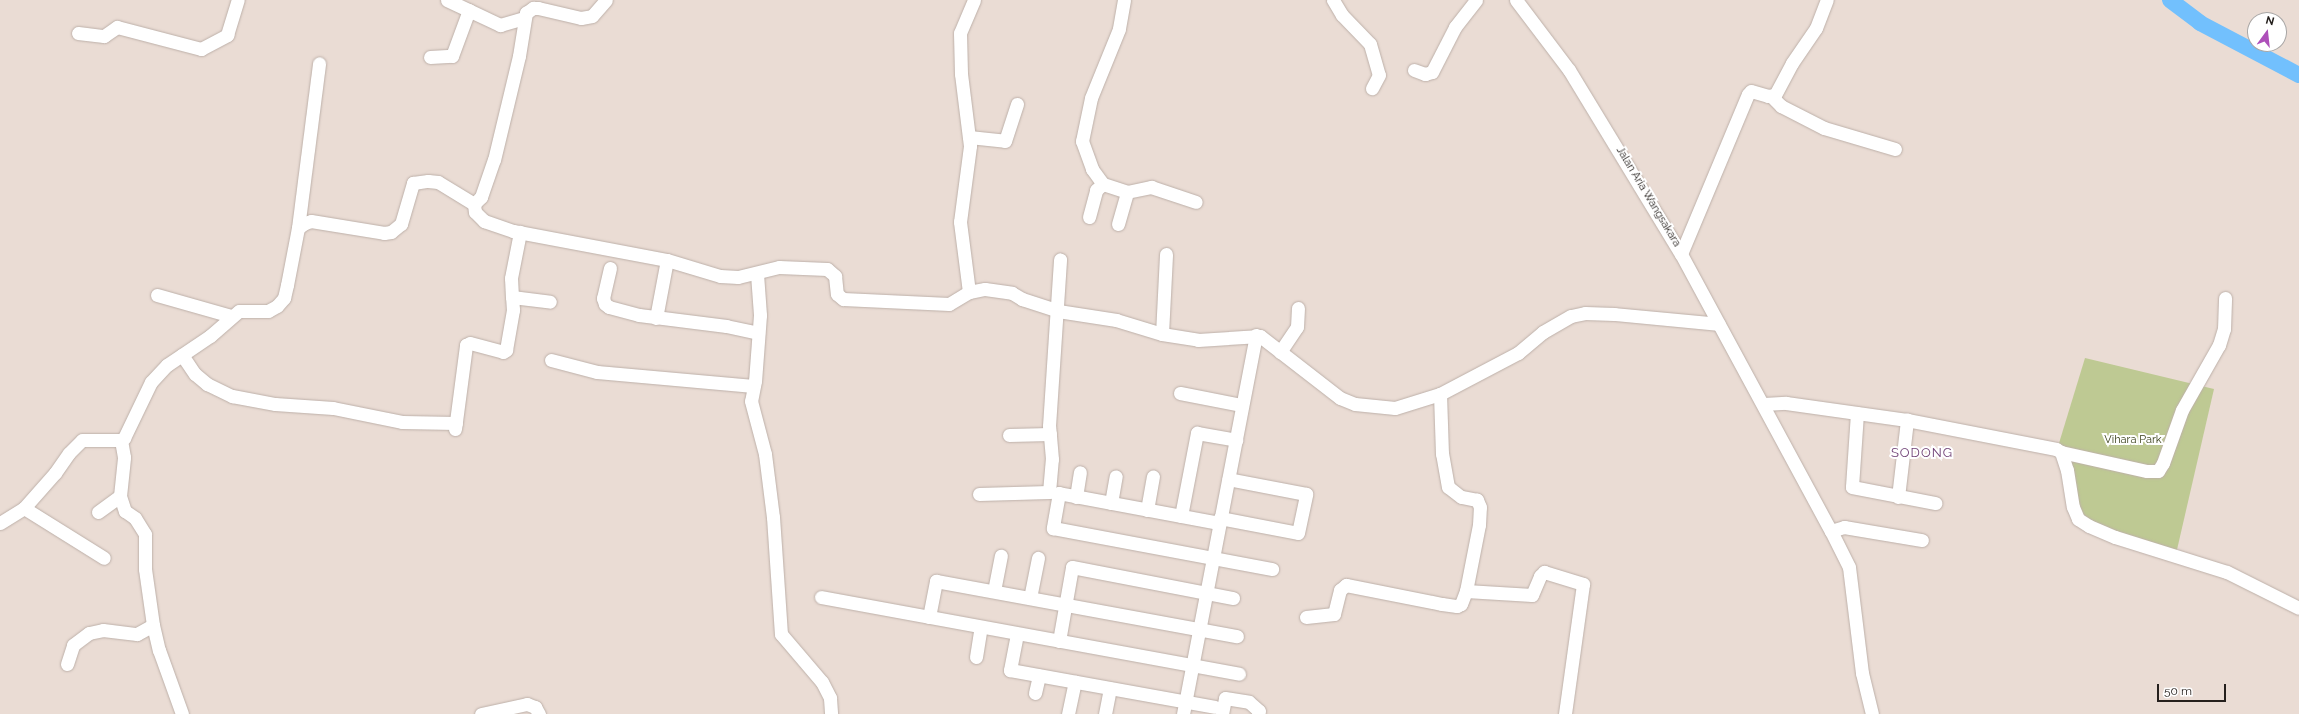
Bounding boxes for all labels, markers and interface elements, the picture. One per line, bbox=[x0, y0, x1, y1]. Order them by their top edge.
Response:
north arrow bbox=[2247, 12, 2287, 52]
text: N bbox=[2264, 14, 2276, 28]
street label: Jalan Aria Wangsakara bbox=[1613, 144, 1683, 250]
park label: Vihara Park bbox=[2104, 433, 2162, 447]
district label: SODONG bbox=[1891, 445, 1953, 461]
scale bar bbox=[2159, 676, 2228, 702]
text: 50 m bbox=[2164, 684, 2192, 698]

